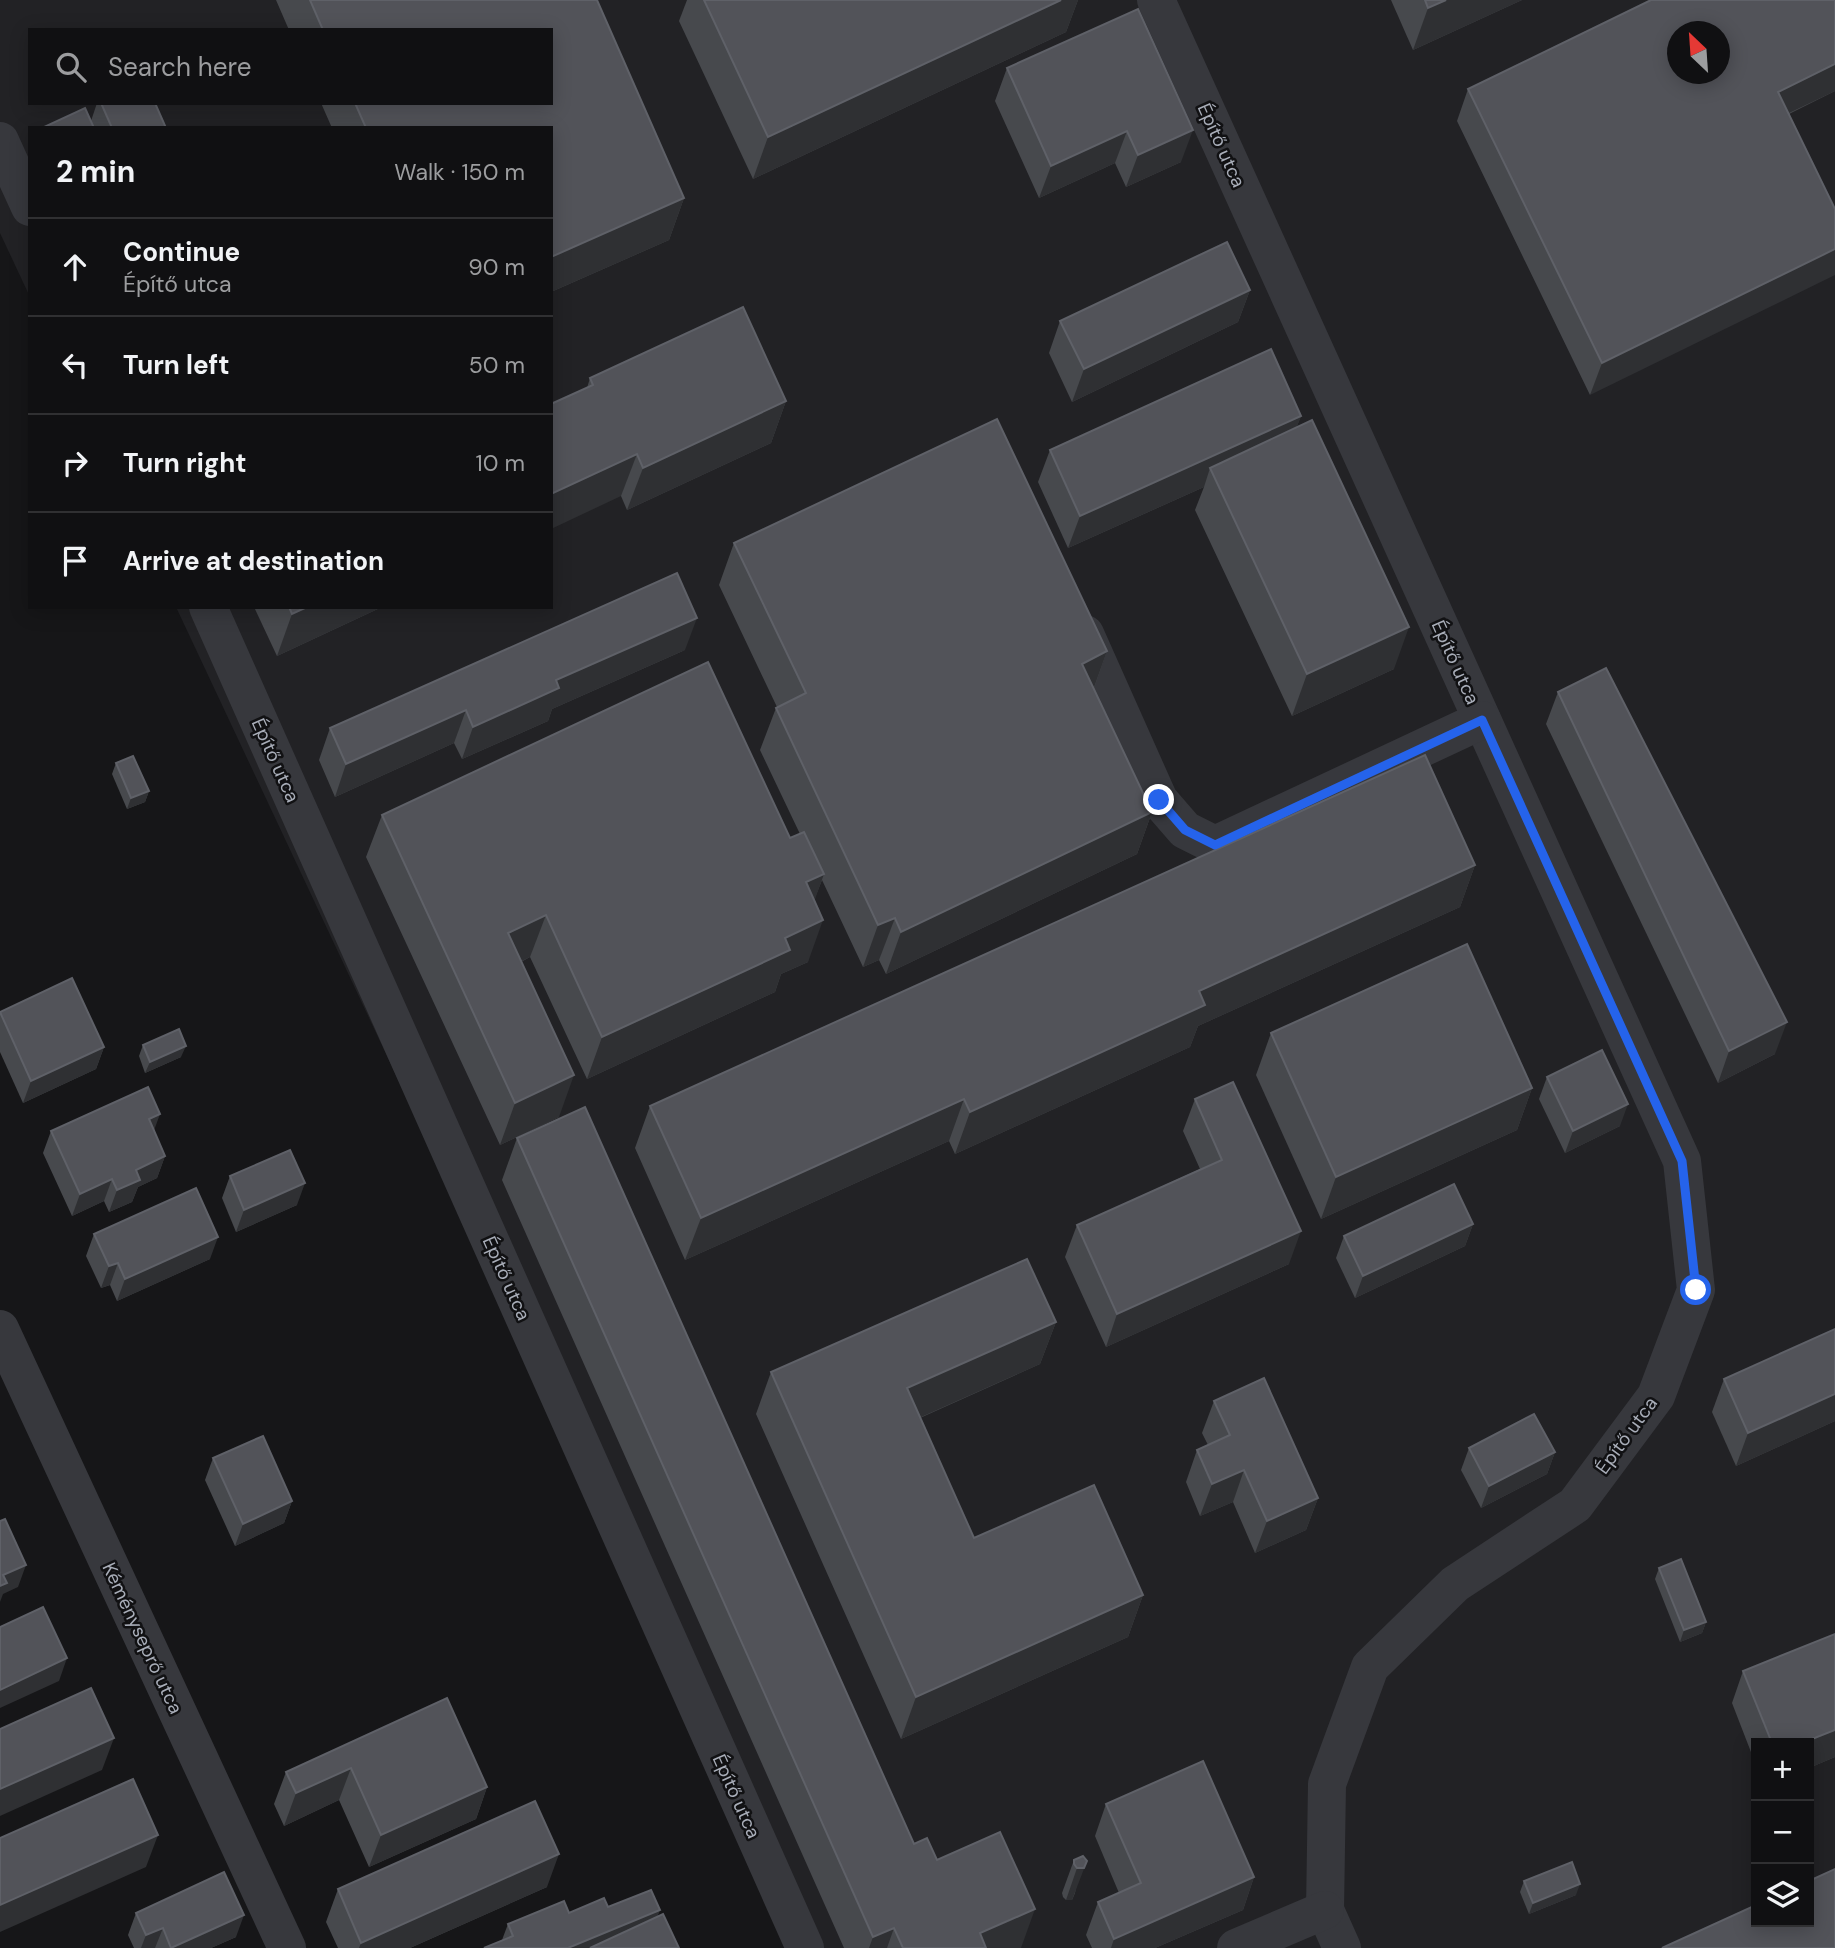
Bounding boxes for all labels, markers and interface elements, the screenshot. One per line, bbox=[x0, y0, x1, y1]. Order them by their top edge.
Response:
north arrow bbox=[1667, 21, 1730, 84]
search box bbox=[28, 28, 553, 105]
icon: search bbox=[52, 48, 90, 86]
text: Search here bbox=[108, 50, 251, 84]
street label: Építő utca bbox=[1192, 99, 1251, 191]
text: 2 min bbox=[56, 152, 135, 191]
text: Walk · 150 m bbox=[394, 157, 525, 187]
text: Continue bbox=[123, 235, 240, 269]
icon: ahead bbox=[56, 248, 94, 286]
text: 90 m bbox=[468, 252, 525, 282]
text: Építő utca bbox=[123, 269, 232, 299]
icon: left bbox=[56, 346, 94, 384]
text: Turn left bbox=[123, 348, 230, 382]
text: 50 m bbox=[469, 350, 525, 380]
icon: right bbox=[56, 444, 94, 482]
text: Turn right bbox=[123, 446, 247, 480]
text: 10 m bbox=[475, 448, 525, 478]
icon: arrive bbox=[56, 542, 94, 580]
text: Arrive at destination bbox=[123, 544, 384, 578]
street label: Építő utca bbox=[1426, 616, 1485, 708]
street label: Építő utca bbox=[246, 714, 305, 806]
route end bbox=[1143, 784, 1174, 815]
street label: Építő utca bbox=[477, 1232, 536, 1324]
route start bbox=[1680, 1274, 1711, 1305]
street label: Építő utca bbox=[1590, 1392, 1663, 1479]
street label: Kéményseprő utca bbox=[97, 1559, 189, 1718]
map controls bbox=[1751, 1738, 1814, 1927]
button: + bbox=[1751, 1738, 1814, 1801]
street label: Építő utca bbox=[707, 1750, 766, 1842]
button: − bbox=[1751, 1801, 1814, 1864]
button: layers bbox=[1751, 1864, 1814, 1927]

